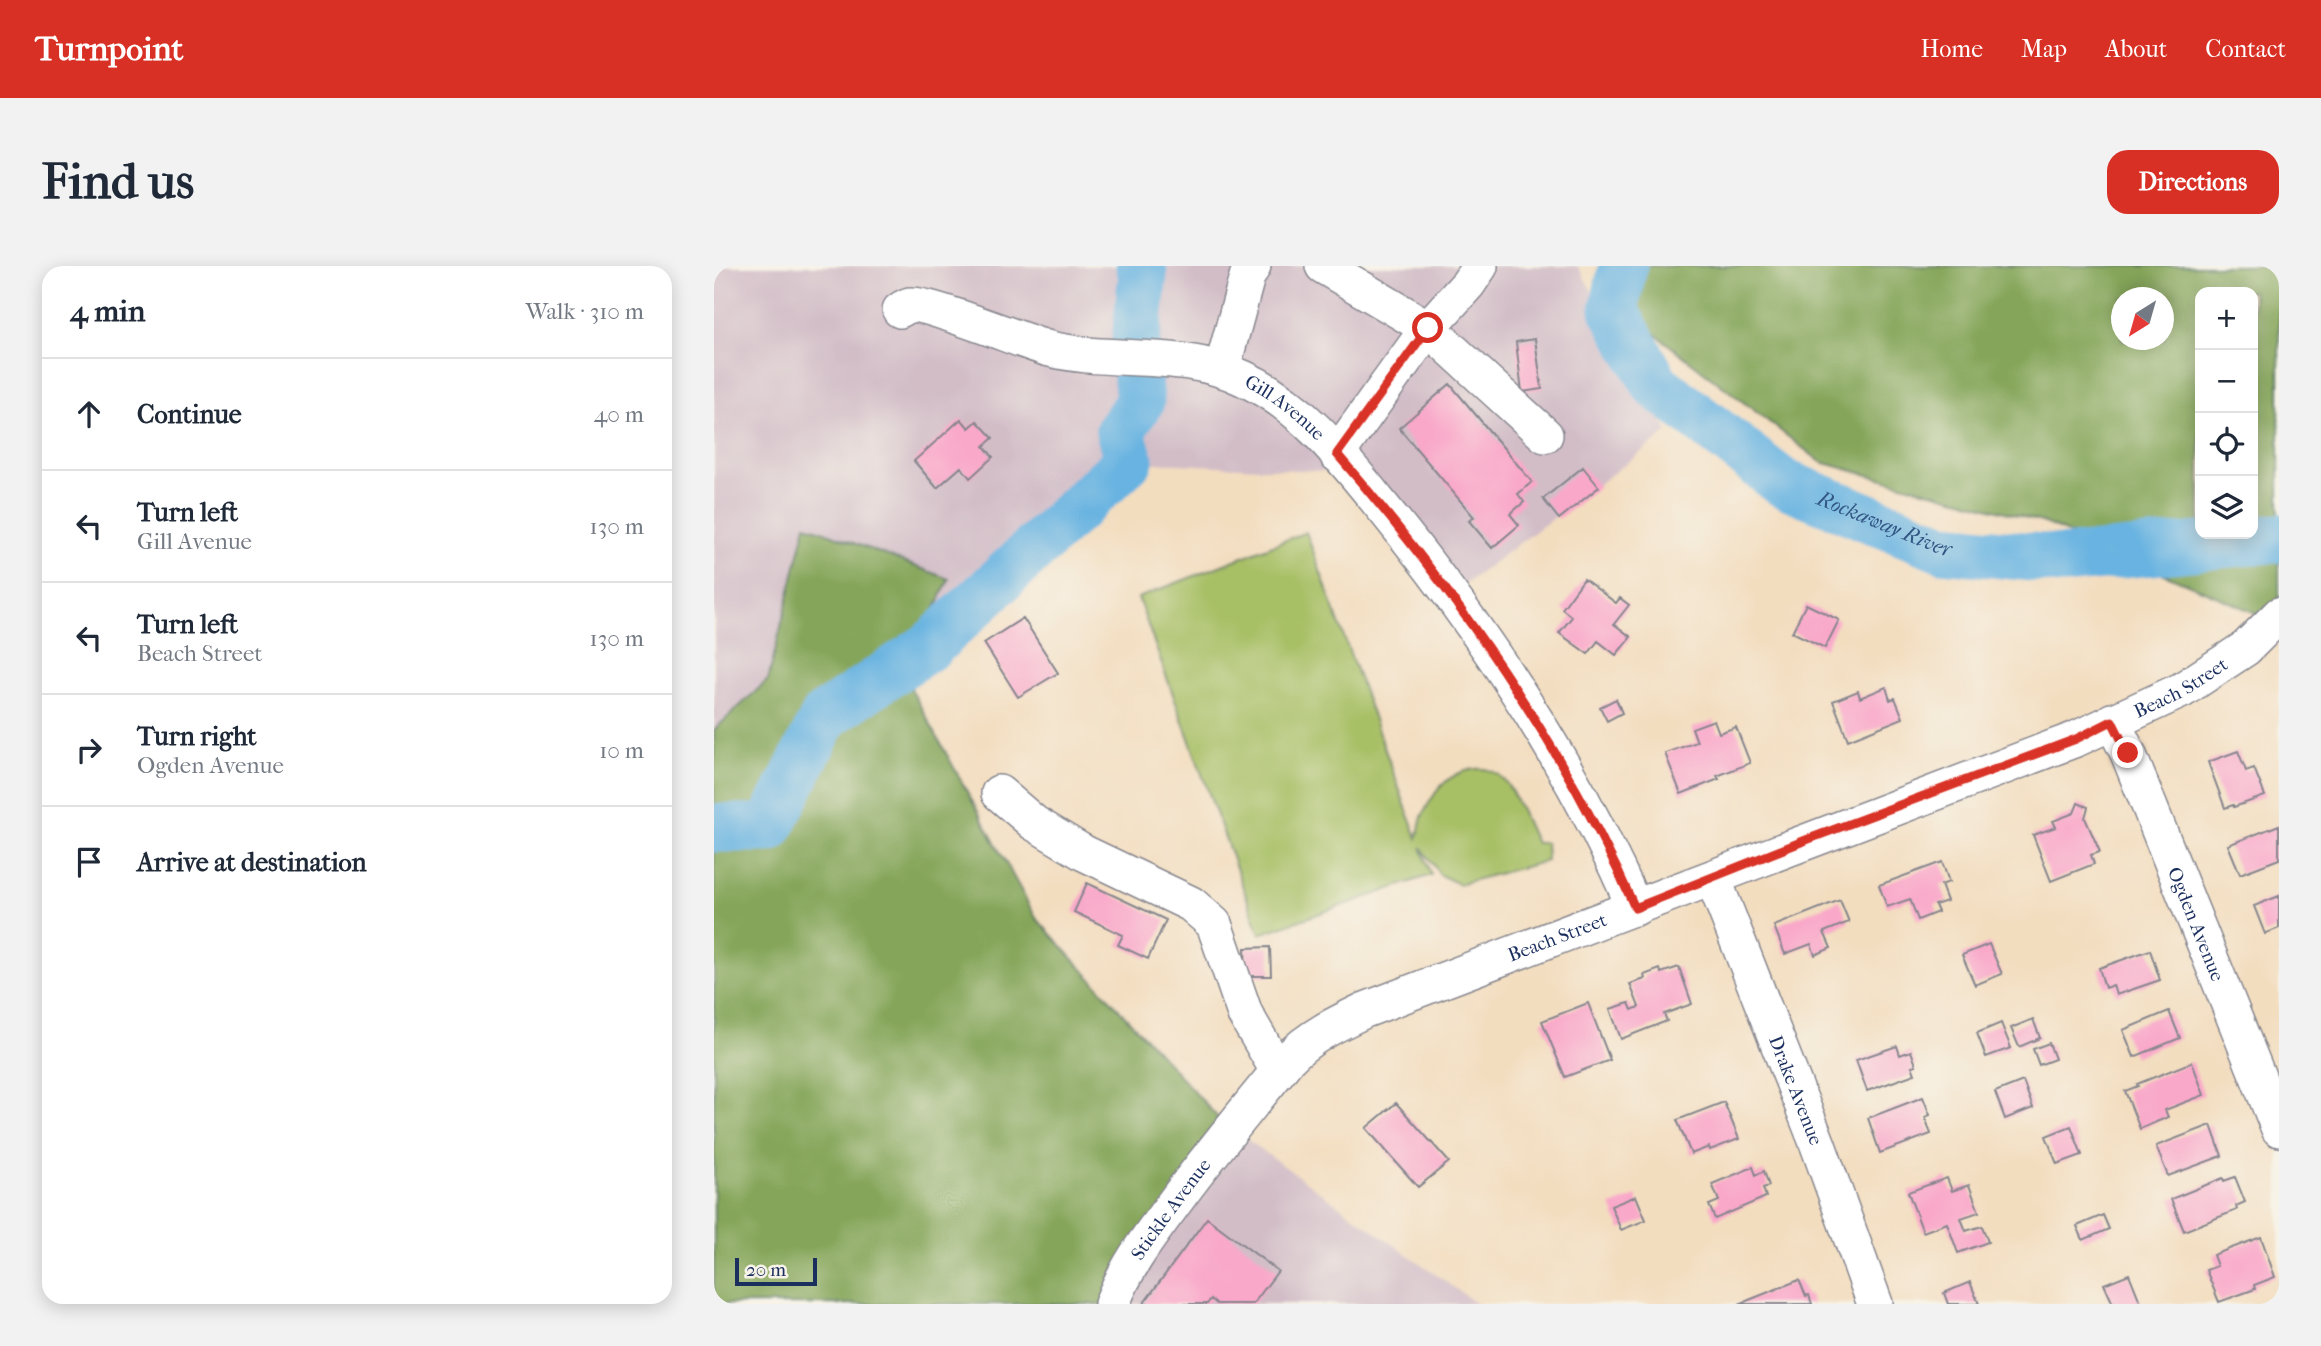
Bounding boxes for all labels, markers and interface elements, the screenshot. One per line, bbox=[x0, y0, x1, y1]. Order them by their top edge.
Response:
text: Turnpoint bbox=[35, 30, 183, 69]
text: Home bbox=[1921, 35, 1983, 63]
text: Map bbox=[2021, 35, 2067, 63]
text: About bbox=[2105, 35, 2167, 63]
text: Contact bbox=[2205, 35, 2286, 63]
button: Directions bbox=[2107, 150, 2279, 214]
text: Find us bbox=[42, 153, 194, 211]
north arrow bbox=[2111, 287, 2174, 350]
map controls bbox=[2195, 287, 2258, 539]
button: + bbox=[2195, 287, 2258, 350]
text: 4 min bbox=[70, 294, 145, 329]
text: Walk · 310 m bbox=[525, 298, 644, 325]
route start bbox=[1412, 312, 1443, 343]
button: − bbox=[2195, 350, 2258, 413]
street label: Gill Avenue bbox=[1241, 371, 1329, 445]
icon: ahead bbox=[70, 395, 108, 433]
text: Continue bbox=[137, 399, 242, 430]
text: 40 m bbox=[594, 401, 644, 428]
button: locate bbox=[2195, 413, 2258, 476]
button: layers bbox=[2195, 476, 2258, 539]
water label: Rockaway River bbox=[1812, 485, 1954, 561]
text: Turn left bbox=[137, 497, 238, 528]
icon: left bbox=[70, 507, 108, 545]
text: 130 m bbox=[590, 513, 644, 540]
text: Gill Avenue bbox=[137, 528, 252, 555]
text: Turn left bbox=[137, 609, 238, 640]
icon: left bbox=[70, 619, 108, 657]
text: 130 m bbox=[590, 625, 644, 652]
text: Beach Street bbox=[137, 640, 263, 667]
street label: Beach Street bbox=[2131, 653, 2232, 723]
text: Turn right bbox=[137, 721, 257, 752]
icon: right bbox=[70, 731, 108, 769]
text: 10 m bbox=[599, 737, 644, 764]
route end bbox=[2112, 737, 2143, 768]
text: Ogden Avenue bbox=[137, 752, 284, 779]
icon: arrive bbox=[70, 843, 108, 881]
text: Arrive at destination bbox=[137, 847, 367, 878]
street label: Ogden Avenue bbox=[2163, 864, 2229, 985]
street label: Beach Street bbox=[1505, 909, 1610, 966]
street label: Drake Avenue bbox=[1764, 1033, 1827, 1148]
street label: Stickle Avenue bbox=[1127, 1154, 1215, 1264]
scale bar bbox=[735, 1255, 817, 1287]
text: 20 m bbox=[746, 1259, 786, 1281]

